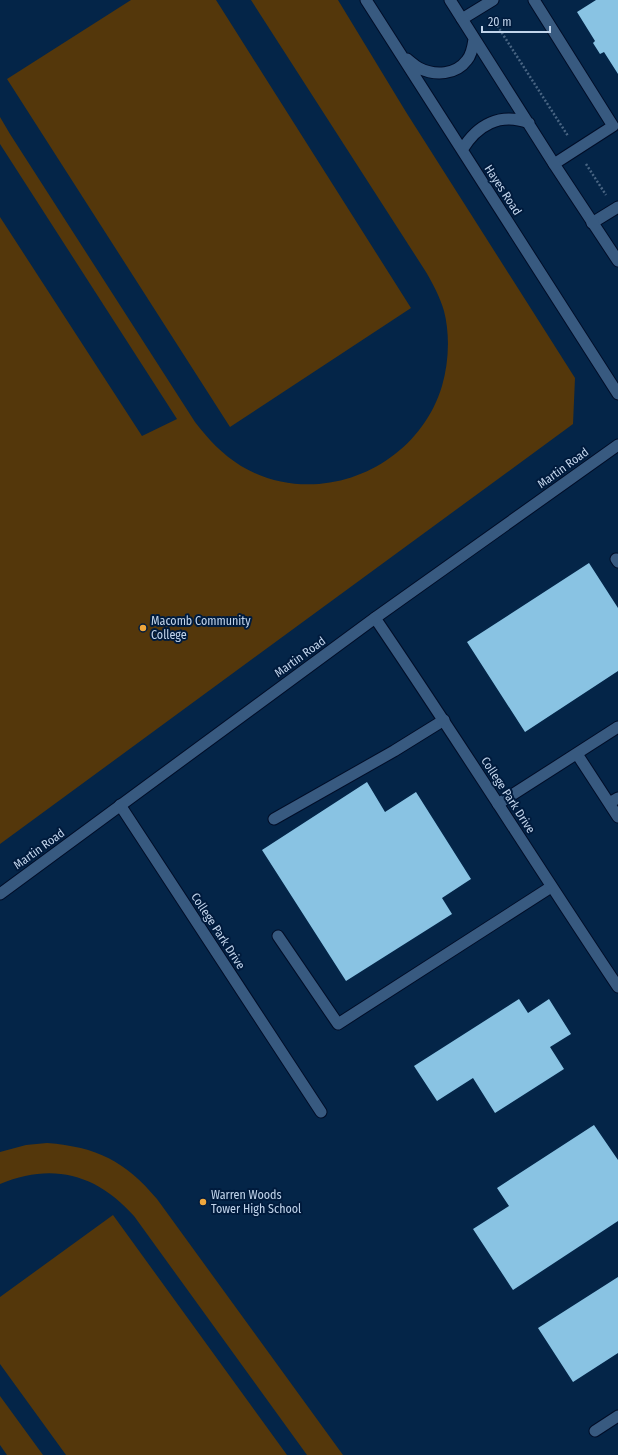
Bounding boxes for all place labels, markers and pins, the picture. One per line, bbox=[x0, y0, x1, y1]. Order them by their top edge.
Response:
place label: Macomb Community College bbox=[151, 614, 251, 642]
marker: Macomb Community College bbox=[138, 623, 148, 633]
place label: Warren Woods Tower High School bbox=[211, 1188, 301, 1216]
marker: Warren Woods Tower High School bbox=[198, 1197, 208, 1207]

